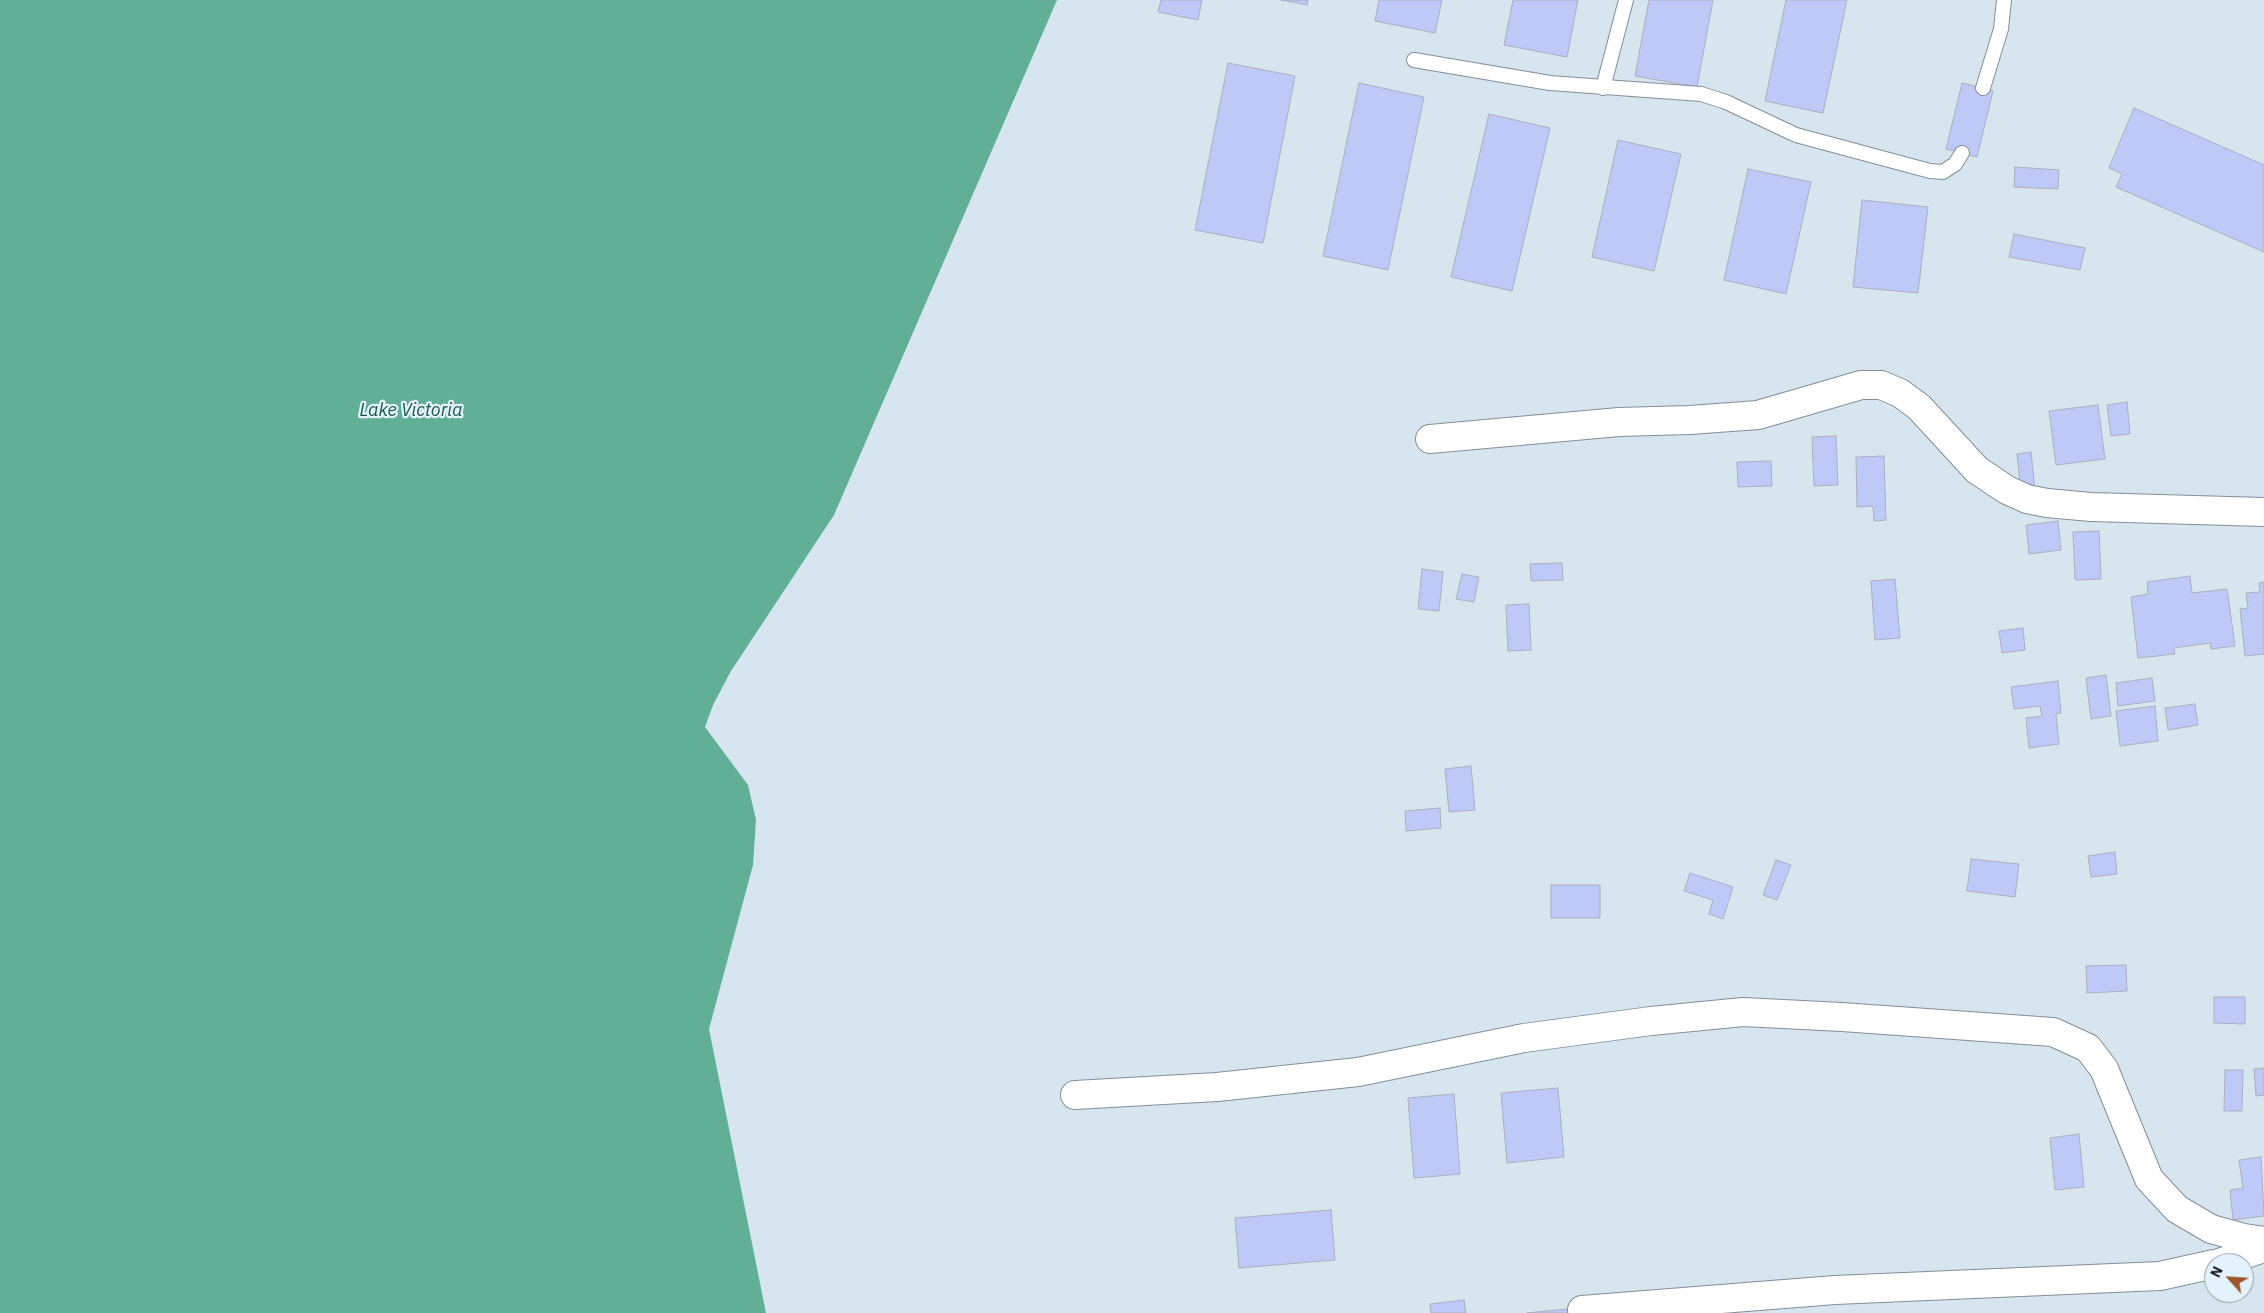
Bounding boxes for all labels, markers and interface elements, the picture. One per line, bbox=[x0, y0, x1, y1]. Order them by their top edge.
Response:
water label: Lake Victoria bbox=[360, 400, 462, 422]
north arrow bbox=[2204, 1253, 2254, 1303]
text: N bbox=[2206, 1263, 2227, 1280]

